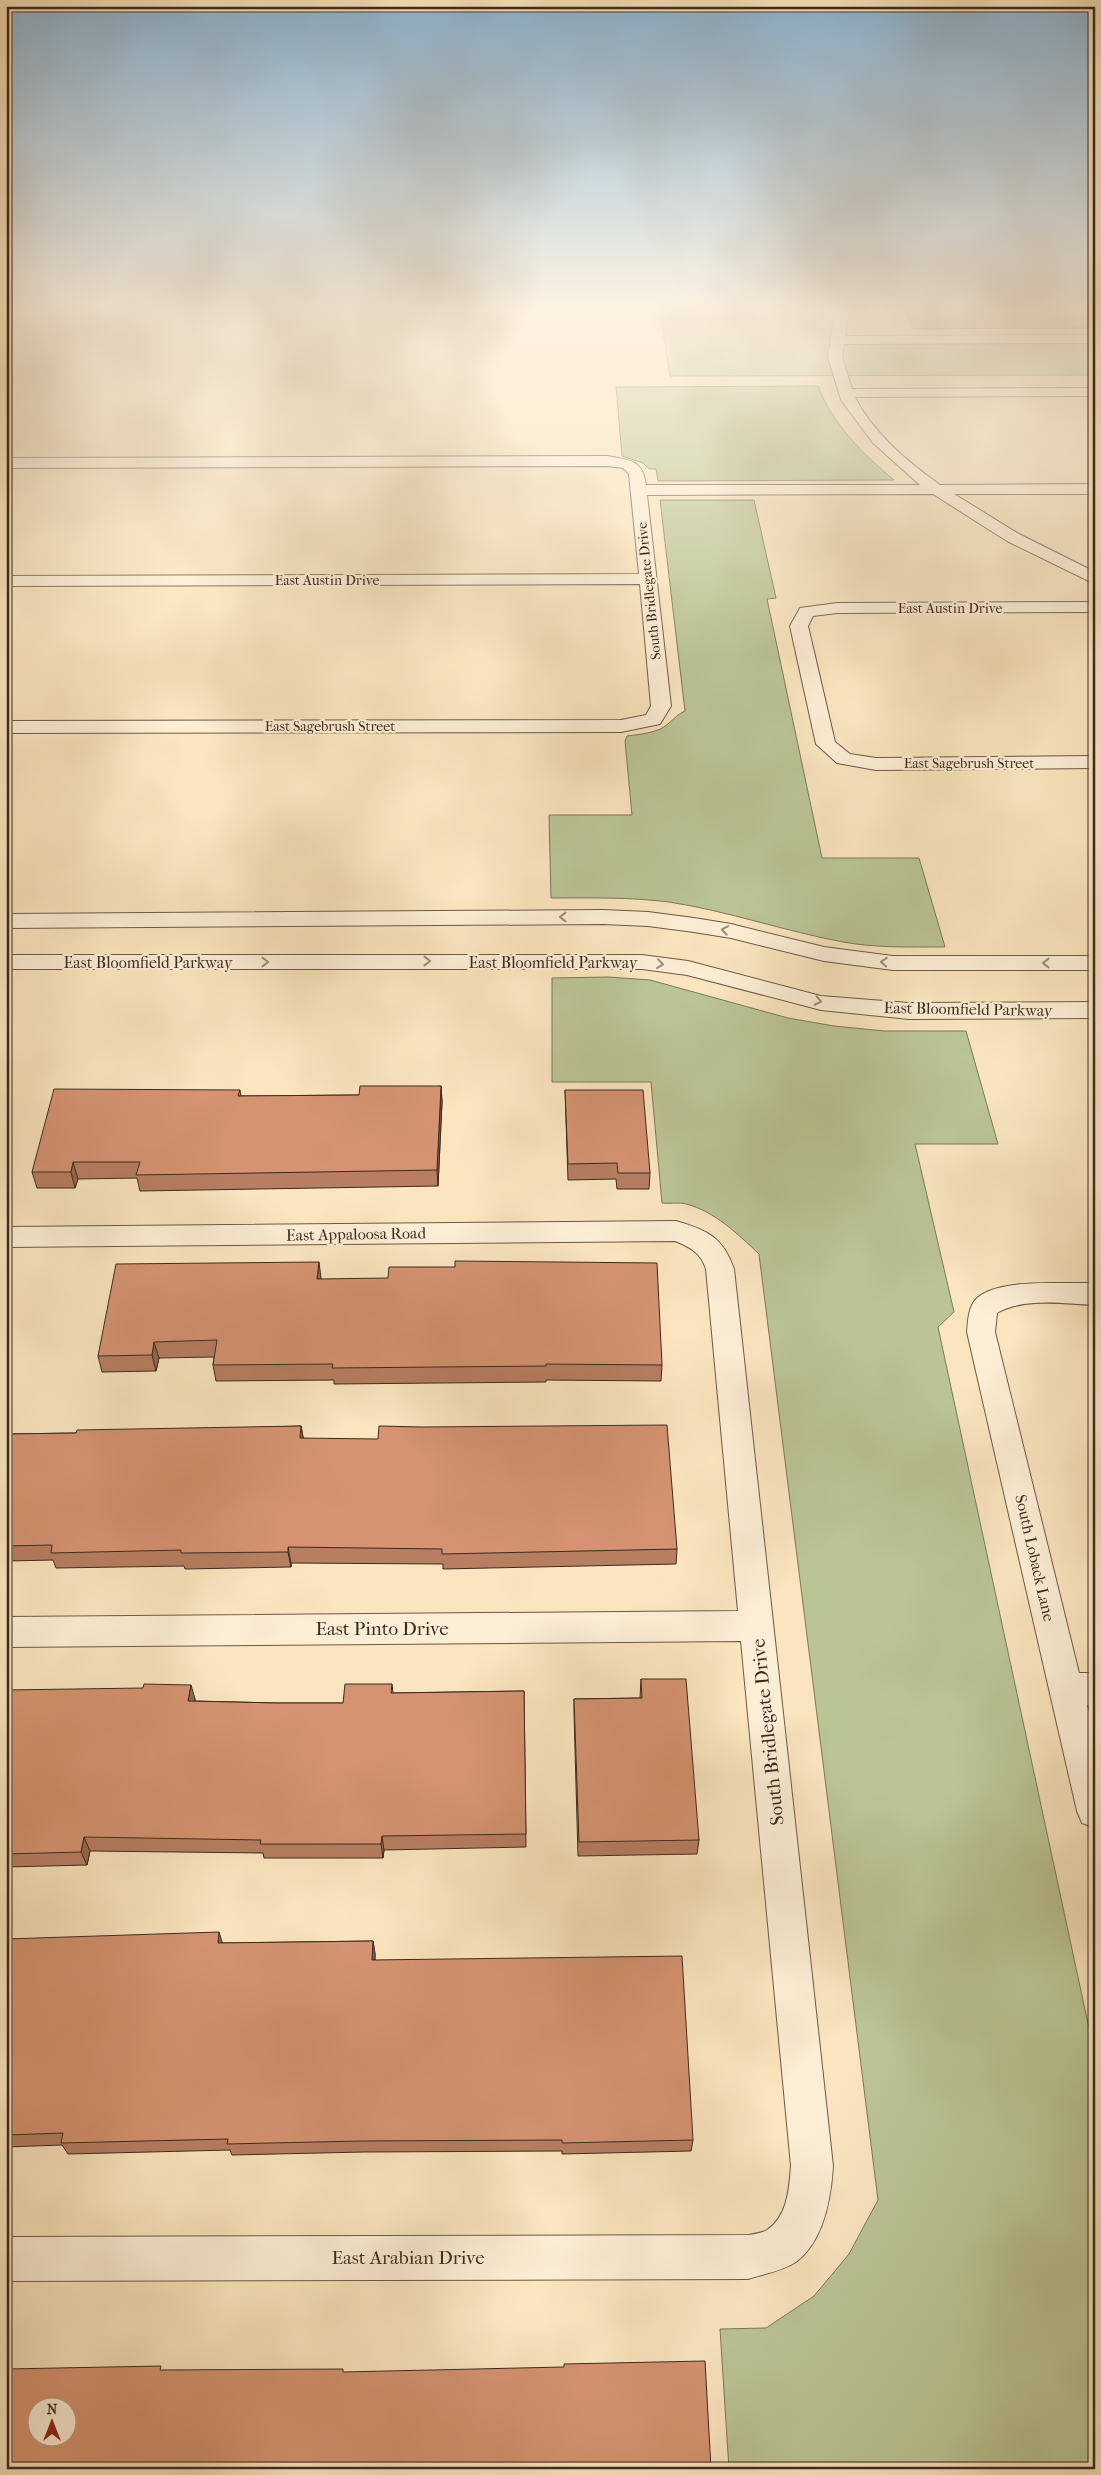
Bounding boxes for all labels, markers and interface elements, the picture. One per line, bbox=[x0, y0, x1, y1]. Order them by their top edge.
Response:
street label: South Bridlegate Drive bbox=[633, 521, 665, 661]
street label: East Austin Drive bbox=[275, 572, 379, 589]
street label: East Austin Drive bbox=[898, 600, 1002, 617]
street label: East Sagebrush Street bbox=[265, 718, 395, 735]
street label: East Sagebrush Street bbox=[904, 755, 1034, 772]
one-way arrow bbox=[559, 912, 566, 922]
one-way arrow bbox=[720, 925, 728, 936]
street label: East Bloomfield Parkway bbox=[64, 953, 233, 972]
street label: East Bloomfield Parkway bbox=[469, 953, 638, 972]
one-way arrow bbox=[424, 956, 432, 966]
one-way arrow bbox=[262, 957, 269, 967]
one-way arrow bbox=[879, 957, 887, 968]
one-way arrow bbox=[656, 958, 664, 969]
one-way arrow bbox=[1042, 958, 1050, 968]
one-way arrow bbox=[813, 996, 822, 1006]
street label: East Bloomfield Parkway bbox=[883, 998, 1053, 1020]
street label: East Appaloosa Road bbox=[286, 1223, 427, 1245]
street label: South Loback Lane bbox=[1011, 1493, 1059, 1623]
street label: East Pinto Drive bbox=[315, 1618, 449, 1640]
street label: South Bridlegate Drive bbox=[747, 1637, 789, 1827]
street label: East Arabian Drive bbox=[331, 2247, 485, 2269]
north arrow bbox=[28, 2398, 78, 2448]
text: N bbox=[47, 2401, 58, 2418]

